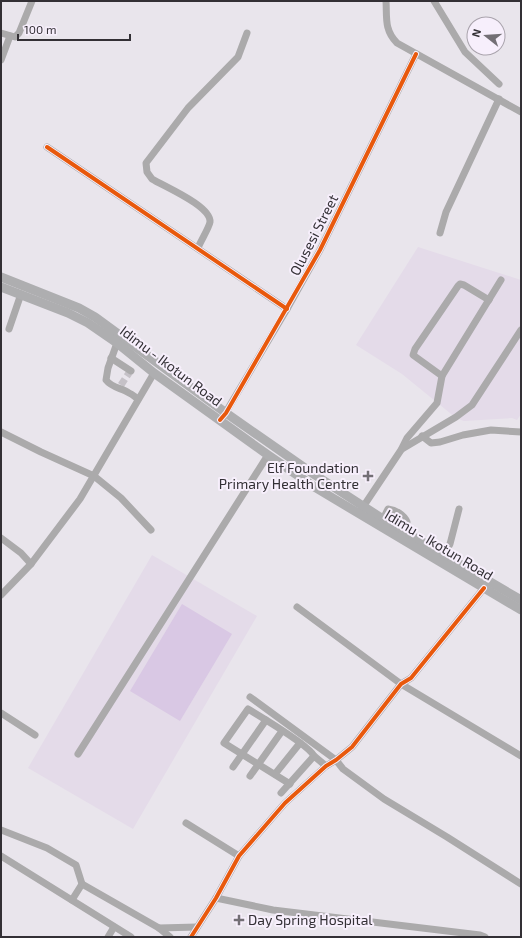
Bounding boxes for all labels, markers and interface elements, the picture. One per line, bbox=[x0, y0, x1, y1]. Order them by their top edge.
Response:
scale bar bbox=[18, 16, 130, 42]
north arrow bbox=[466, 16, 506, 56]
text: 100 m bbox=[24, 22, 56, 36]
text: N bbox=[469, 27, 483, 39]
street label: Olusesi Street bbox=[286, 191, 341, 278]
street label: Idimu - Ikotun Road bbox=[117, 322, 226, 409]
place label: Elf Foundation Primary Health Centre bbox=[219, 459, 359, 492]
marker: Elf Foundation Primary Health Centre bbox=[362, 470, 374, 482]
street label: Idimu - Ikotun Road bbox=[382, 506, 496, 584]
place label: Day Spring Hospital bbox=[248, 911, 373, 928]
marker: Day Spring Hospital bbox=[233, 914, 245, 926]

